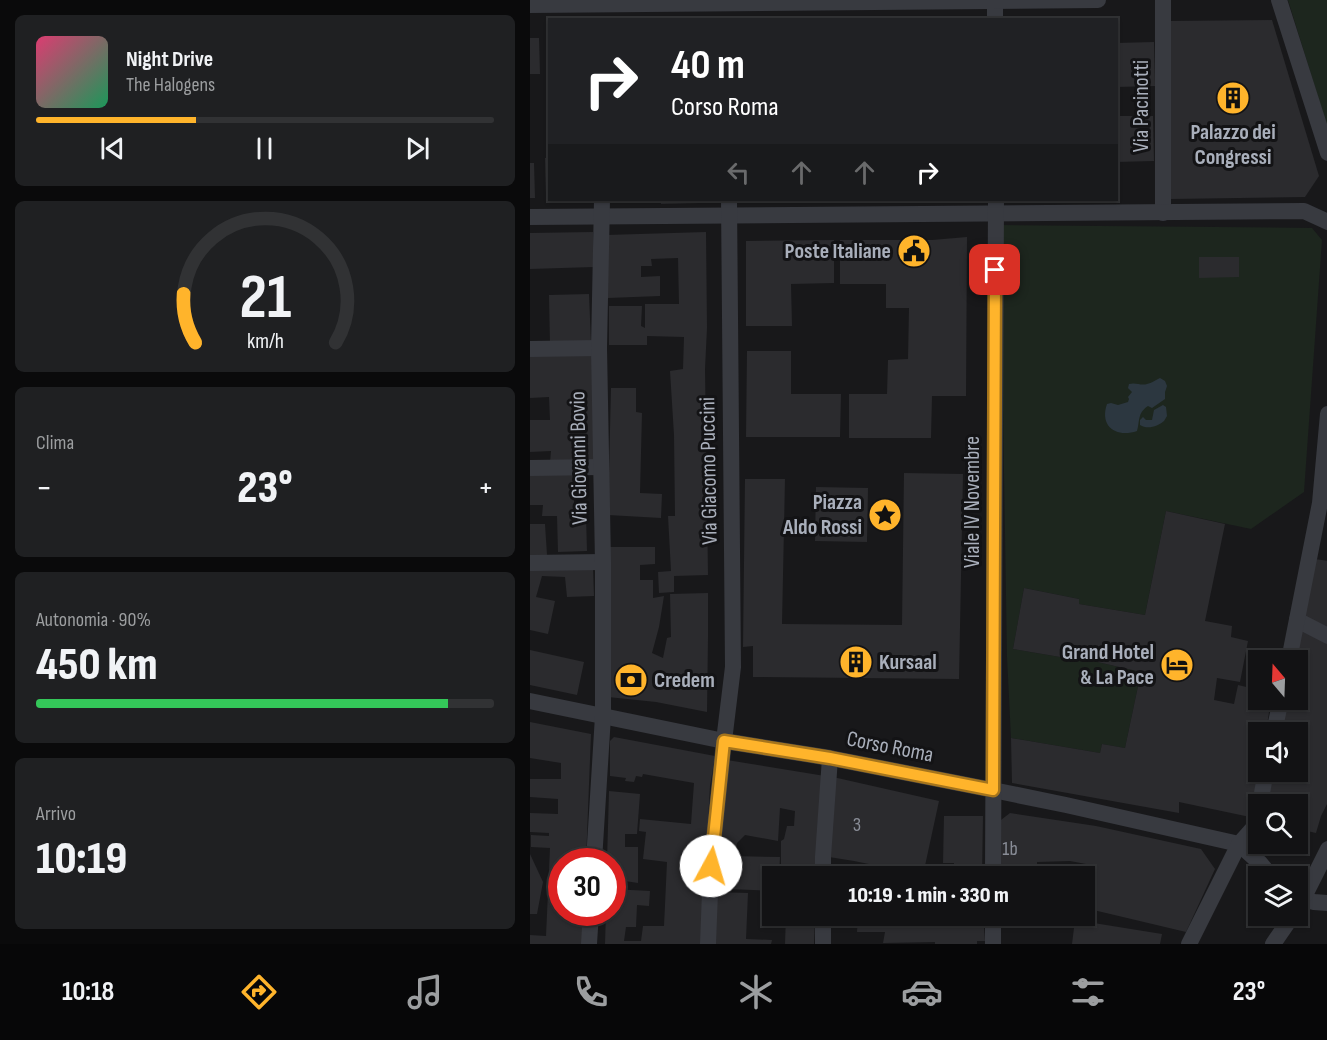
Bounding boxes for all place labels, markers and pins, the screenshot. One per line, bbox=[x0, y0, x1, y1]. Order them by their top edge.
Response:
building icon: Palazzo dei Congressi bbox=[1215, 80, 1251, 116]
place label: Palazzo dei Congressi bbox=[1190, 119, 1276, 171]
public building icon: Poste Italiane bbox=[896, 233, 932, 269]
place label: Poste Italiane bbox=[785, 238, 891, 265]
pin bbox=[969, 244, 1020, 295]
place label: Piazza Aldo Rossi bbox=[782, 489, 862, 541]
place icon: Piazza Aldo Rossi bbox=[867, 497, 903, 533]
place label: Grand Hotel & La Pace bbox=[1062, 639, 1154, 691]
building icon: Kursaal bbox=[838, 644, 874, 680]
hotel icon: Grand Hotel & La Pace bbox=[1159, 647, 1195, 683]
place label: Kursaal bbox=[879, 649, 937, 676]
bank icon: Credem bbox=[613, 662, 649, 698]
place label: Credem bbox=[654, 667, 715, 694]

